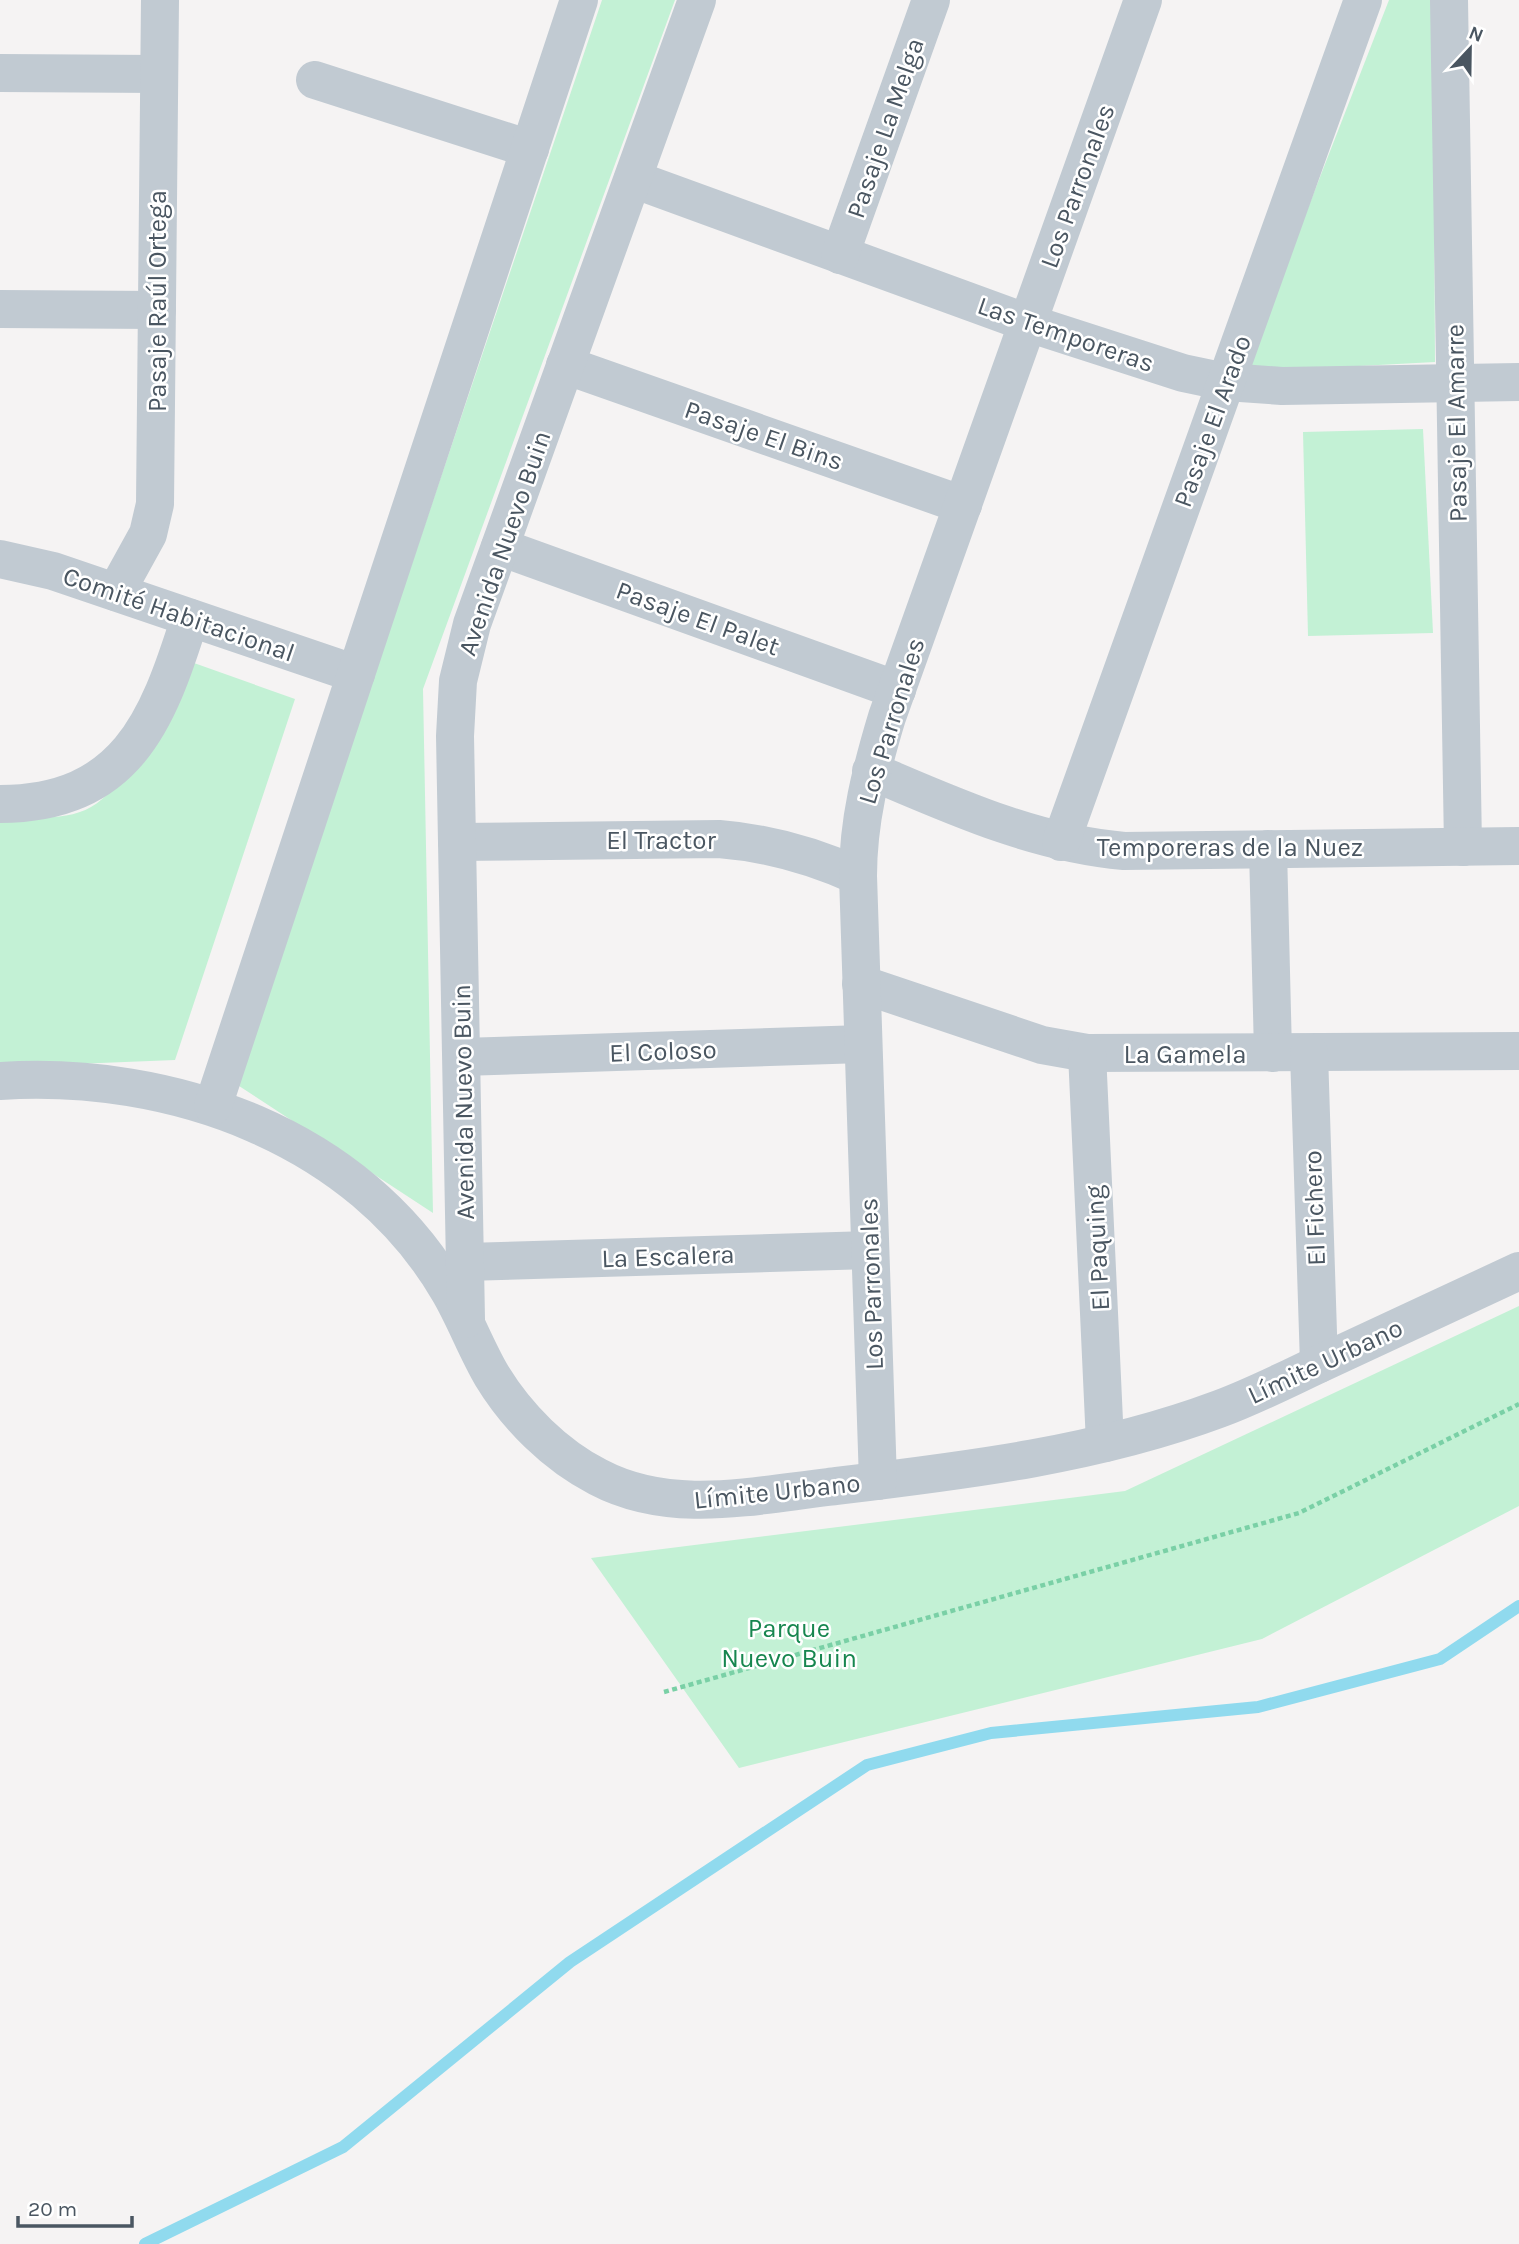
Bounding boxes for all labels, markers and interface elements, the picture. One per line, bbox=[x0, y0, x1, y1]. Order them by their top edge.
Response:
north arrow bbox=[1435, 14, 1505, 84]
text: N bbox=[1466, 21, 1486, 47]
street label: Pasaje La Melga bbox=[840, 34, 931, 222]
street label: Los Parronales bbox=[1033, 100, 1121, 272]
street label: Pasaje Raúl Ortega bbox=[142, 190, 173, 412]
street label: Las Temporeras bbox=[974, 290, 1158, 379]
street label: Pasaje El Amarre bbox=[1439, 324, 1474, 522]
street label: Pasaje El Arado bbox=[1167, 331, 1258, 511]
street label: Pasaje El Bins bbox=[680, 394, 847, 477]
street label: Avenida Nuevo Buin bbox=[451, 427, 558, 660]
street label: Comité Habitacional bbox=[59, 560, 299, 669]
street label: Pasaje El Palet bbox=[612, 575, 784, 662]
street label: Los Parronales bbox=[851, 634, 931, 808]
street label: El Tractor bbox=[606, 825, 716, 856]
street label: Temporeras de la Nuez bbox=[1097, 832, 1363, 863]
street label: Avenida Nuevo Buin bbox=[446, 984, 481, 1220]
street label: El Coloso bbox=[609, 1034, 717, 1069]
street label: La Gamela bbox=[1124, 1039, 1246, 1070]
street label: El Fichero bbox=[1297, 1150, 1332, 1266]
street label: El Paquing bbox=[1079, 1184, 1116, 1312]
street label: Los Parronales bbox=[853, 1197, 890, 1371]
street label: La Escalera bbox=[601, 1239, 735, 1274]
street label: Límite Urbano bbox=[1243, 1312, 1408, 1411]
street label: Límite Urbano bbox=[692, 1467, 862, 1516]
park label: Parque Nuevo Buin bbox=[721, 1613, 857, 1674]
scale bar bbox=[18, 2184, 131, 2228]
text: 20 m bbox=[28, 2197, 77, 2221]

